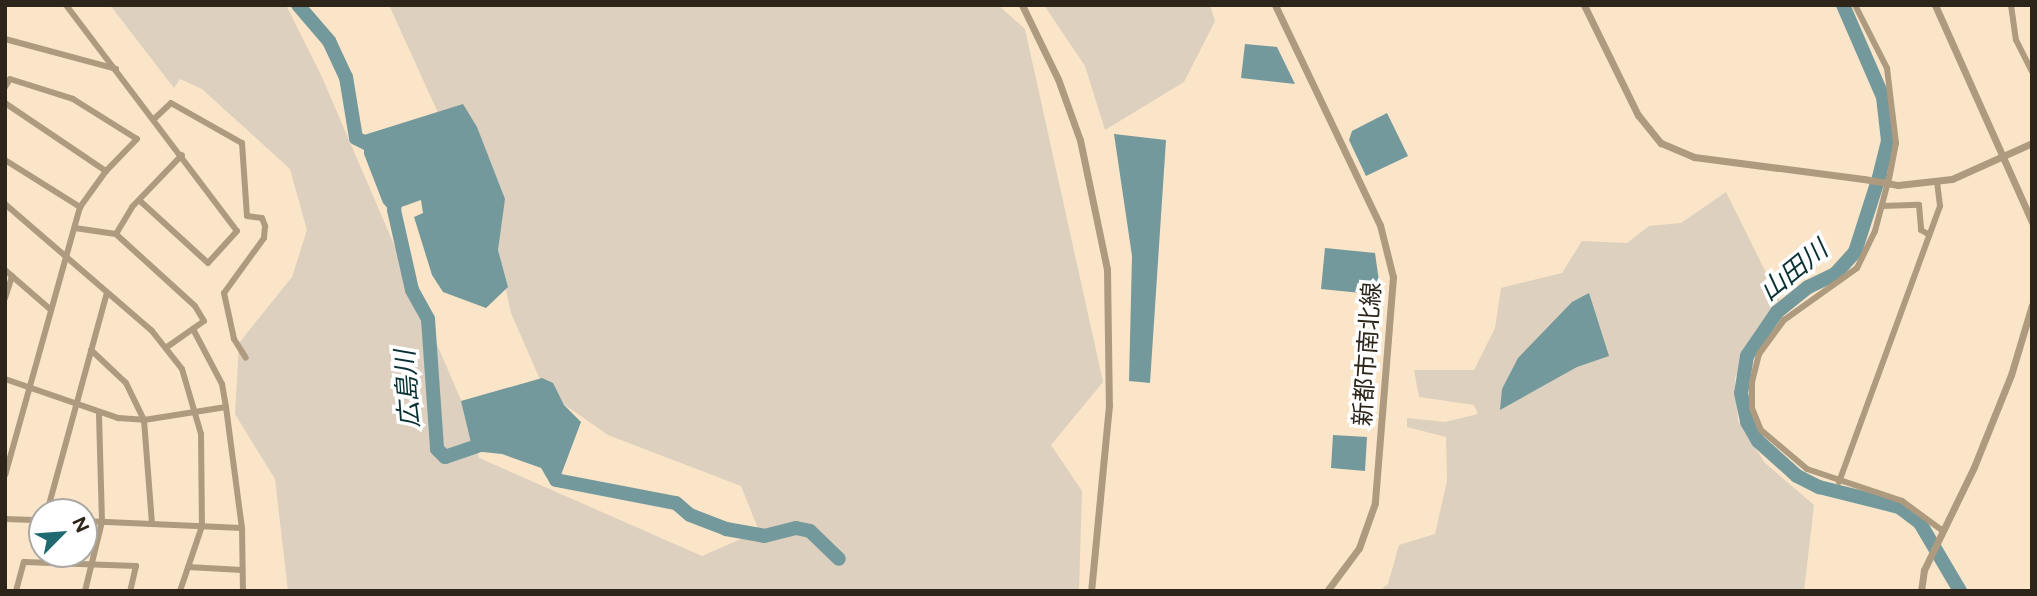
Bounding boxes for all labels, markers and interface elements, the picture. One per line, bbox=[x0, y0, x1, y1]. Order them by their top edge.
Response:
water label: 山田川 bbox=[1754, 234, 1834, 308]
street label: 新都市南北線 bbox=[1348, 281, 1386, 427]
water label: 広島川 bbox=[390, 349, 426, 429]
north arrow bbox=[28, 498, 98, 568]
text: N bbox=[67, 513, 94, 536]

